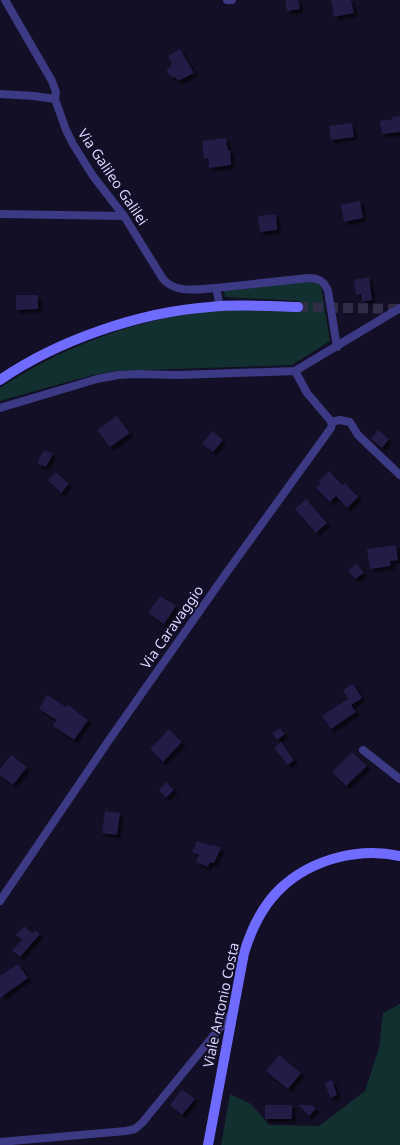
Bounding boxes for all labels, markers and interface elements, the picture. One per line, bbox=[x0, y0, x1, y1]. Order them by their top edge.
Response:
street label: Via Galileo Galilei bbox=[74, 125, 153, 229]
street label: Via Caravaggio bbox=[136, 581, 207, 672]
street label: Viale Antonio Costa bbox=[198, 941, 243, 1069]

